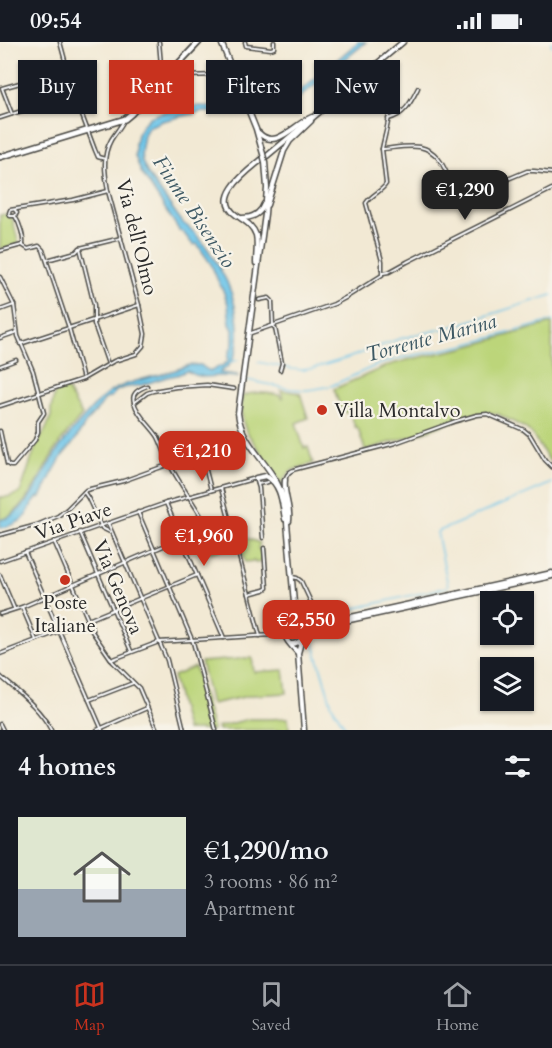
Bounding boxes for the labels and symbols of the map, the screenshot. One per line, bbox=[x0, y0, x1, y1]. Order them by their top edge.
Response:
water label: Fiume Bisenzio bbox=[146, 150, 243, 274]
pin: €1,290 bbox=[416, 170, 514, 221]
street label: Via dell'Olmo bbox=[110, 176, 165, 298]
water label: Torrente Marina bbox=[362, 307, 500, 369]
place label: Villa Montalvo bbox=[334, 397, 461, 424]
marker: Villa Montalvo bbox=[315, 403, 329, 417]
pin: €1,210 bbox=[153, 431, 251, 482]
street label: Via Piave bbox=[31, 495, 115, 547]
pin: €1,960 bbox=[155, 516, 253, 567]
street label: Via Genova bbox=[86, 536, 150, 639]
marker: Poste Italiane bbox=[58, 573, 72, 587]
place label: Poste Italiane bbox=[34, 589, 96, 639]
pin: €2,550 bbox=[257, 600, 355, 651]

